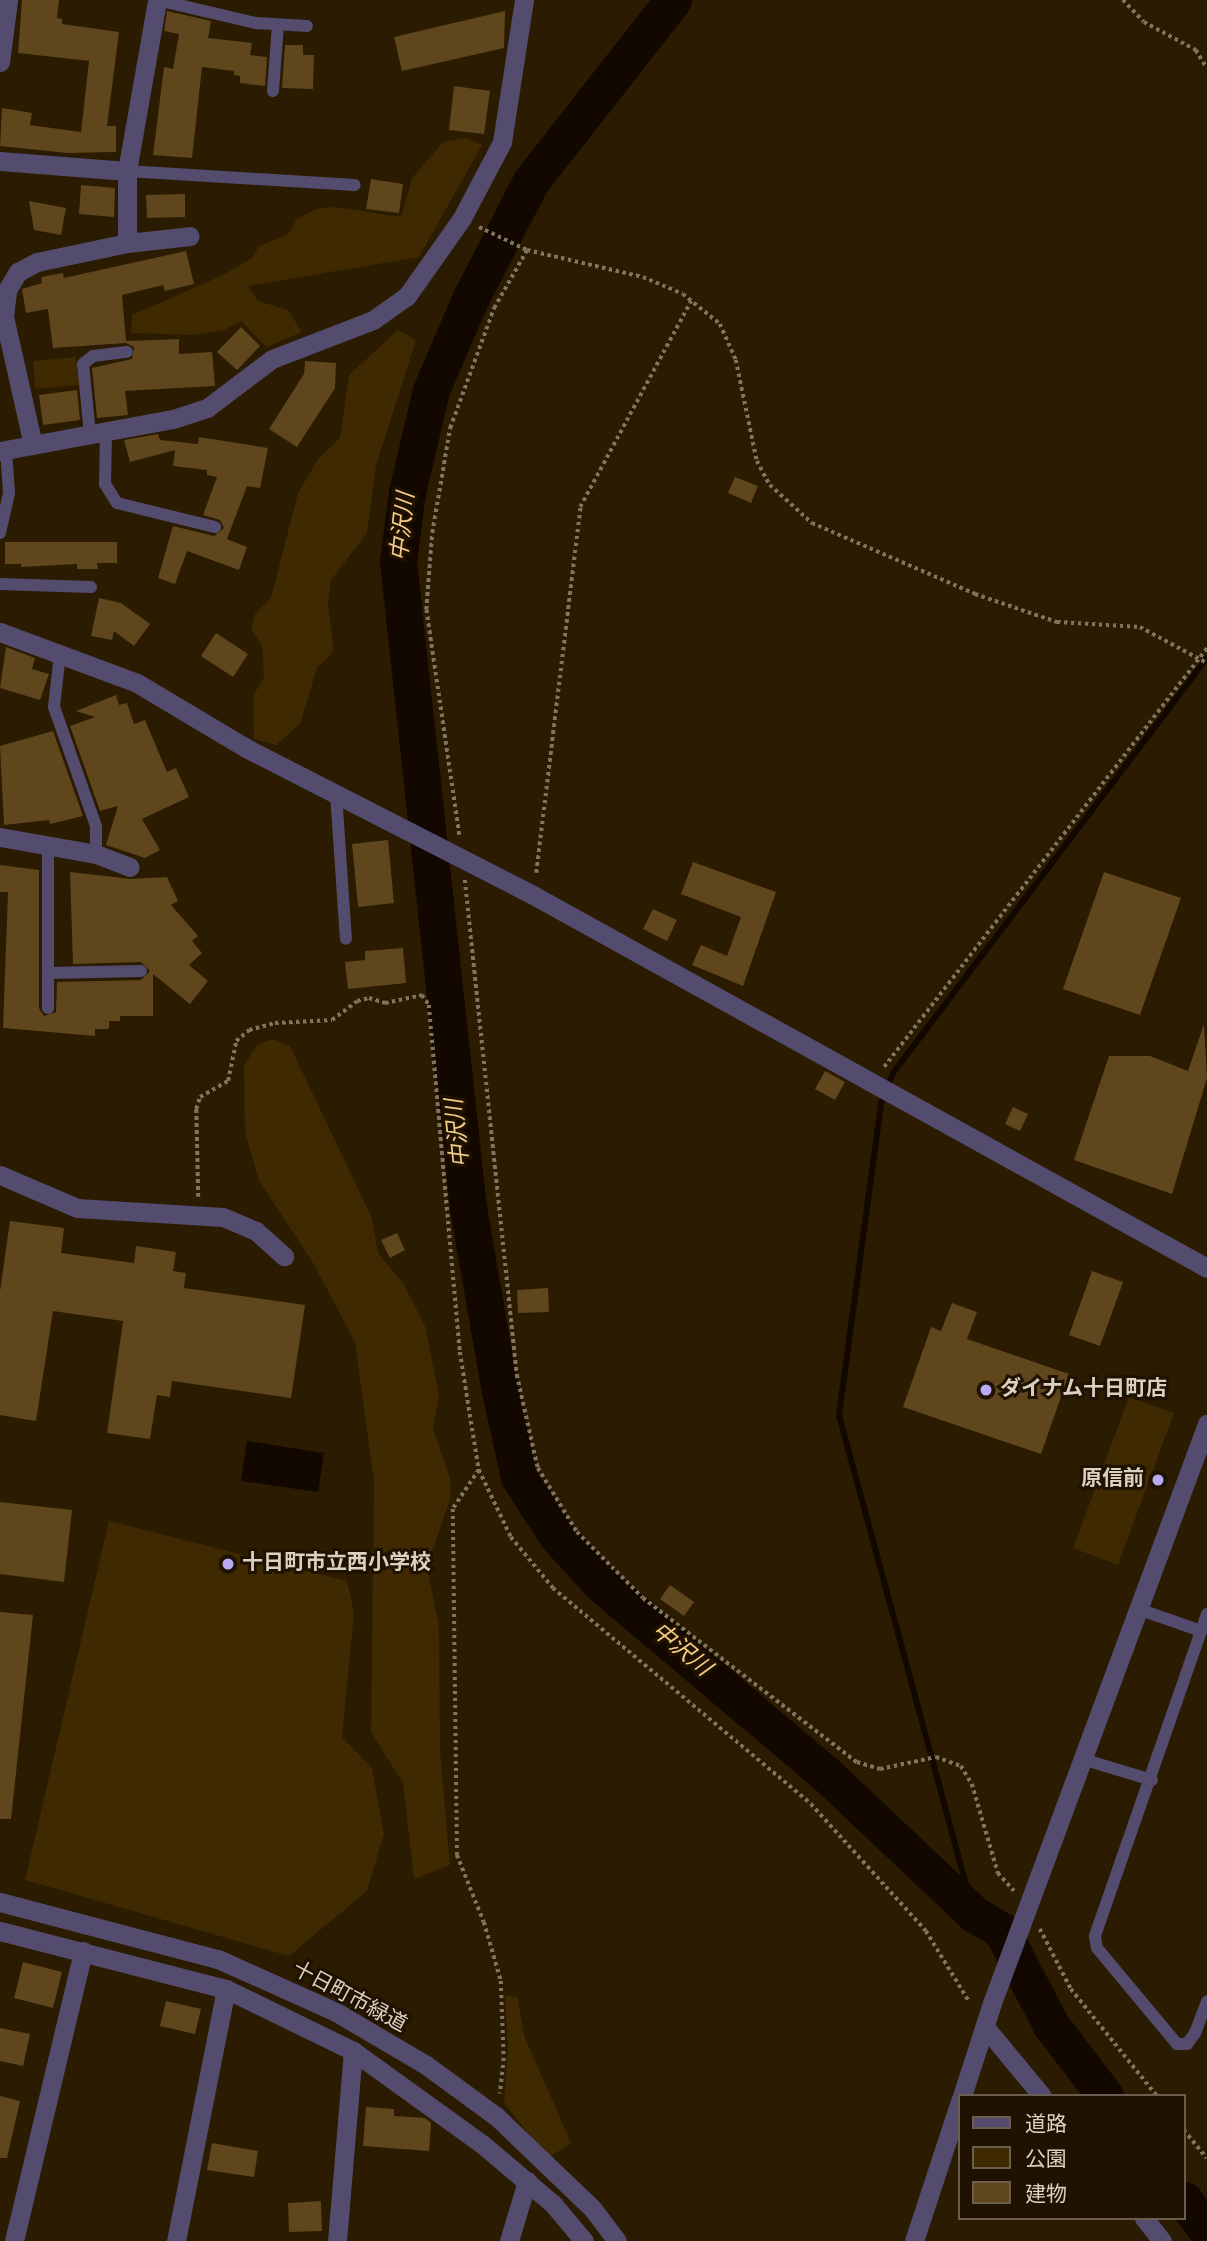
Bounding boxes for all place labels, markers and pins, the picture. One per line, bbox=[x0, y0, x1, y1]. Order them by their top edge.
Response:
place label: ダイナム十日町店 bbox=[1000, 1377, 1168, 1403]
marker: ダイナム十日町店 bbox=[978, 1382, 994, 1398]
place label: 原信前 bbox=[1081, 1467, 1144, 1493]
marker: 原信前 bbox=[1150, 1472, 1166, 1488]
place label: 十日町市立西小学校 bbox=[242, 1551, 431, 1577]
marker: 十日町市立西小学校 bbox=[220, 1556, 236, 1572]

